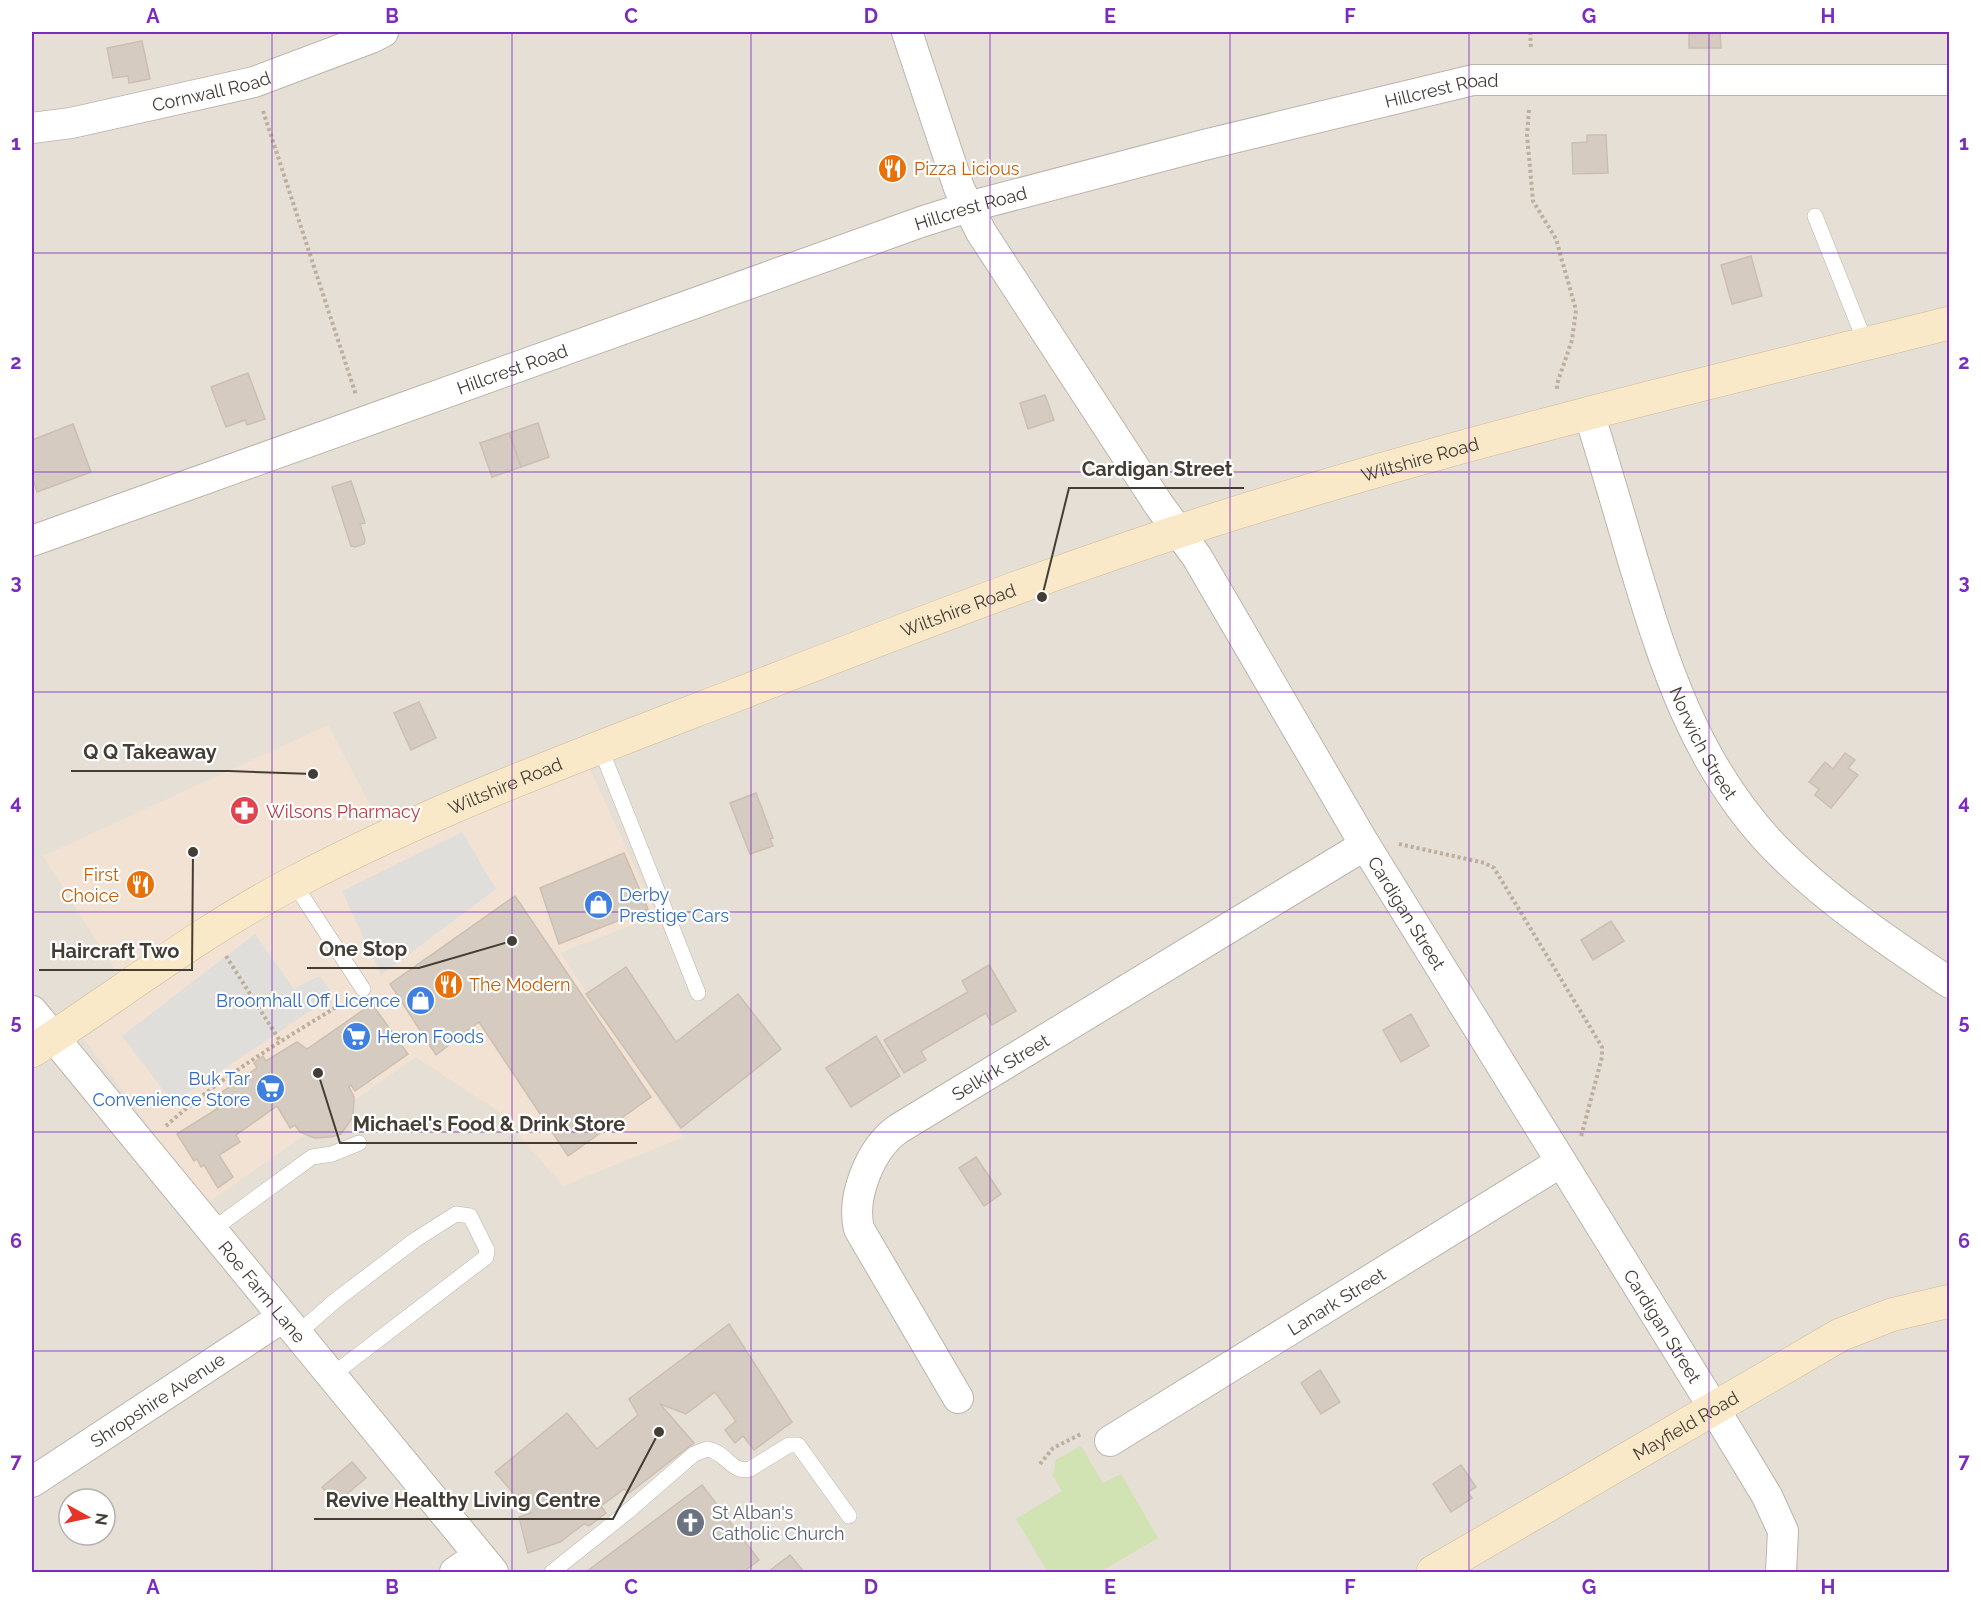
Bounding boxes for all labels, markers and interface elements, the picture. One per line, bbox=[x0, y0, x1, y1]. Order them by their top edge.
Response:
text: A bbox=[146, 4, 160, 28]
text: B bbox=[385, 4, 399, 28]
text: C bbox=[624, 4, 638, 28]
text: D bbox=[864, 4, 878, 28]
text: E bbox=[1104, 4, 1116, 28]
text: F bbox=[1344, 4, 1356, 28]
text: G bbox=[1582, 4, 1596, 28]
text: H bbox=[1821, 4, 1835, 28]
street label: Cornwall Road bbox=[150, 66, 273, 115]
street label: Hillcrest Road bbox=[1382, 69, 1498, 111]
text: 1 bbox=[11, 131, 21, 155]
text: 1 bbox=[1959, 131, 1969, 155]
restaurant icon: Pizza Licious bbox=[877, 152, 909, 184]
place label: Pizza Licious bbox=[914, 158, 1020, 179]
street label: Hillcrest Road bbox=[912, 182, 1029, 234]
street label: Hillcrest Road bbox=[454, 339, 570, 398]
text: 2 bbox=[10, 350, 22, 374]
text: 2 bbox=[1958, 350, 1970, 374]
street label: Wiltshire Road bbox=[1359, 432, 1481, 485]
callout: Cardigan Street bbox=[1069, 450, 1244, 488]
text: Cardigan Street bbox=[1082, 457, 1233, 481]
text: 3 bbox=[10, 570, 22, 594]
text: 3 bbox=[1958, 570, 1970, 594]
street label: Wiltshire Road bbox=[898, 579, 1019, 641]
street label: Norwich Street bbox=[1666, 684, 1742, 803]
callout: Q Q Takeaway bbox=[71, 733, 229, 771]
text: Q Q Takeaway bbox=[83, 740, 217, 764]
street label: Wiltshire Road bbox=[445, 753, 565, 818]
text: 4 bbox=[10, 790, 22, 814]
text: 4 bbox=[1958, 790, 1970, 814]
pharmacy icon: Wilsons Pharmacy bbox=[229, 795, 261, 827]
place label: Wilsons Pharmacy bbox=[266, 801, 421, 822]
street label: Cardigan Street bbox=[1364, 852, 1450, 973]
place label: First Choice bbox=[61, 864, 119, 906]
restaurant icon: First Choice bbox=[124, 868, 156, 900]
place label: Derby Prestige Cars bbox=[619, 884, 729, 926]
shop icon: Derby Prestige Cars bbox=[582, 888, 614, 920]
callout: One Stop bbox=[307, 930, 419, 968]
callout: Haircraft Two bbox=[39, 932, 192, 970]
text: One Stop bbox=[319, 937, 407, 961]
text: Haircraft Two bbox=[51, 939, 179, 963]
restaurant icon: The Modern bbox=[432, 968, 464, 1000]
place label: The Modern bbox=[469, 974, 571, 995]
shop icon: Broomhall Off Licence bbox=[405, 984, 437, 1016]
place label: Broomhall Off Licence bbox=[216, 990, 400, 1011]
text: 5 bbox=[10, 1010, 22, 1034]
text: 5 bbox=[1958, 1010, 1970, 1034]
supermarket icon: Heron Foods bbox=[340, 1020, 372, 1052]
place label: Heron Foods bbox=[377, 1026, 484, 1047]
street label: Selkirk Street bbox=[948, 1029, 1053, 1104]
place label: Buk Tar Convenience Store bbox=[92, 1068, 251, 1110]
supermarket icon: Buk Tar Convenience Store bbox=[255, 1072, 287, 1104]
callout: Michael's Food & Drink Store bbox=[340, 1105, 637, 1143]
text: Michael's Food & Drink Store bbox=[353, 1112, 625, 1136]
text: 6 bbox=[10, 1229, 22, 1253]
text: 6 bbox=[1958, 1229, 1970, 1253]
street label: Roe Farm Lane bbox=[215, 1236, 311, 1347]
street label: Lanark Street bbox=[1283, 1263, 1389, 1339]
street label: Cardigan Street bbox=[1620, 1265, 1706, 1386]
street label: Shropshire Avenue bbox=[86, 1348, 229, 1451]
street label: Mayfield Road bbox=[1629, 1386, 1742, 1464]
text: 7 bbox=[10, 1449, 22, 1473]
text: 7 bbox=[1958, 1449, 1970, 1473]
callout: Revive Healthy Living Centre bbox=[314, 1481, 613, 1519]
north arrow bbox=[57, 1487, 117, 1547]
text: Revive Healthy Living Centre bbox=[326, 1488, 600, 1512]
place label: St Alban's Catholic Church bbox=[712, 1502, 845, 1544]
church icon: St Alban's Catholic Church bbox=[675, 1506, 707, 1538]
text: N bbox=[91, 1512, 112, 1526]
text: A bbox=[146, 1575, 160, 1599]
text: B bbox=[385, 1575, 399, 1599]
text: C bbox=[624, 1575, 638, 1599]
text: D bbox=[864, 1575, 878, 1599]
text: E bbox=[1104, 1575, 1116, 1599]
text: F bbox=[1344, 1575, 1356, 1599]
text: G bbox=[1582, 1575, 1596, 1599]
text: H bbox=[1821, 1575, 1835, 1599]

